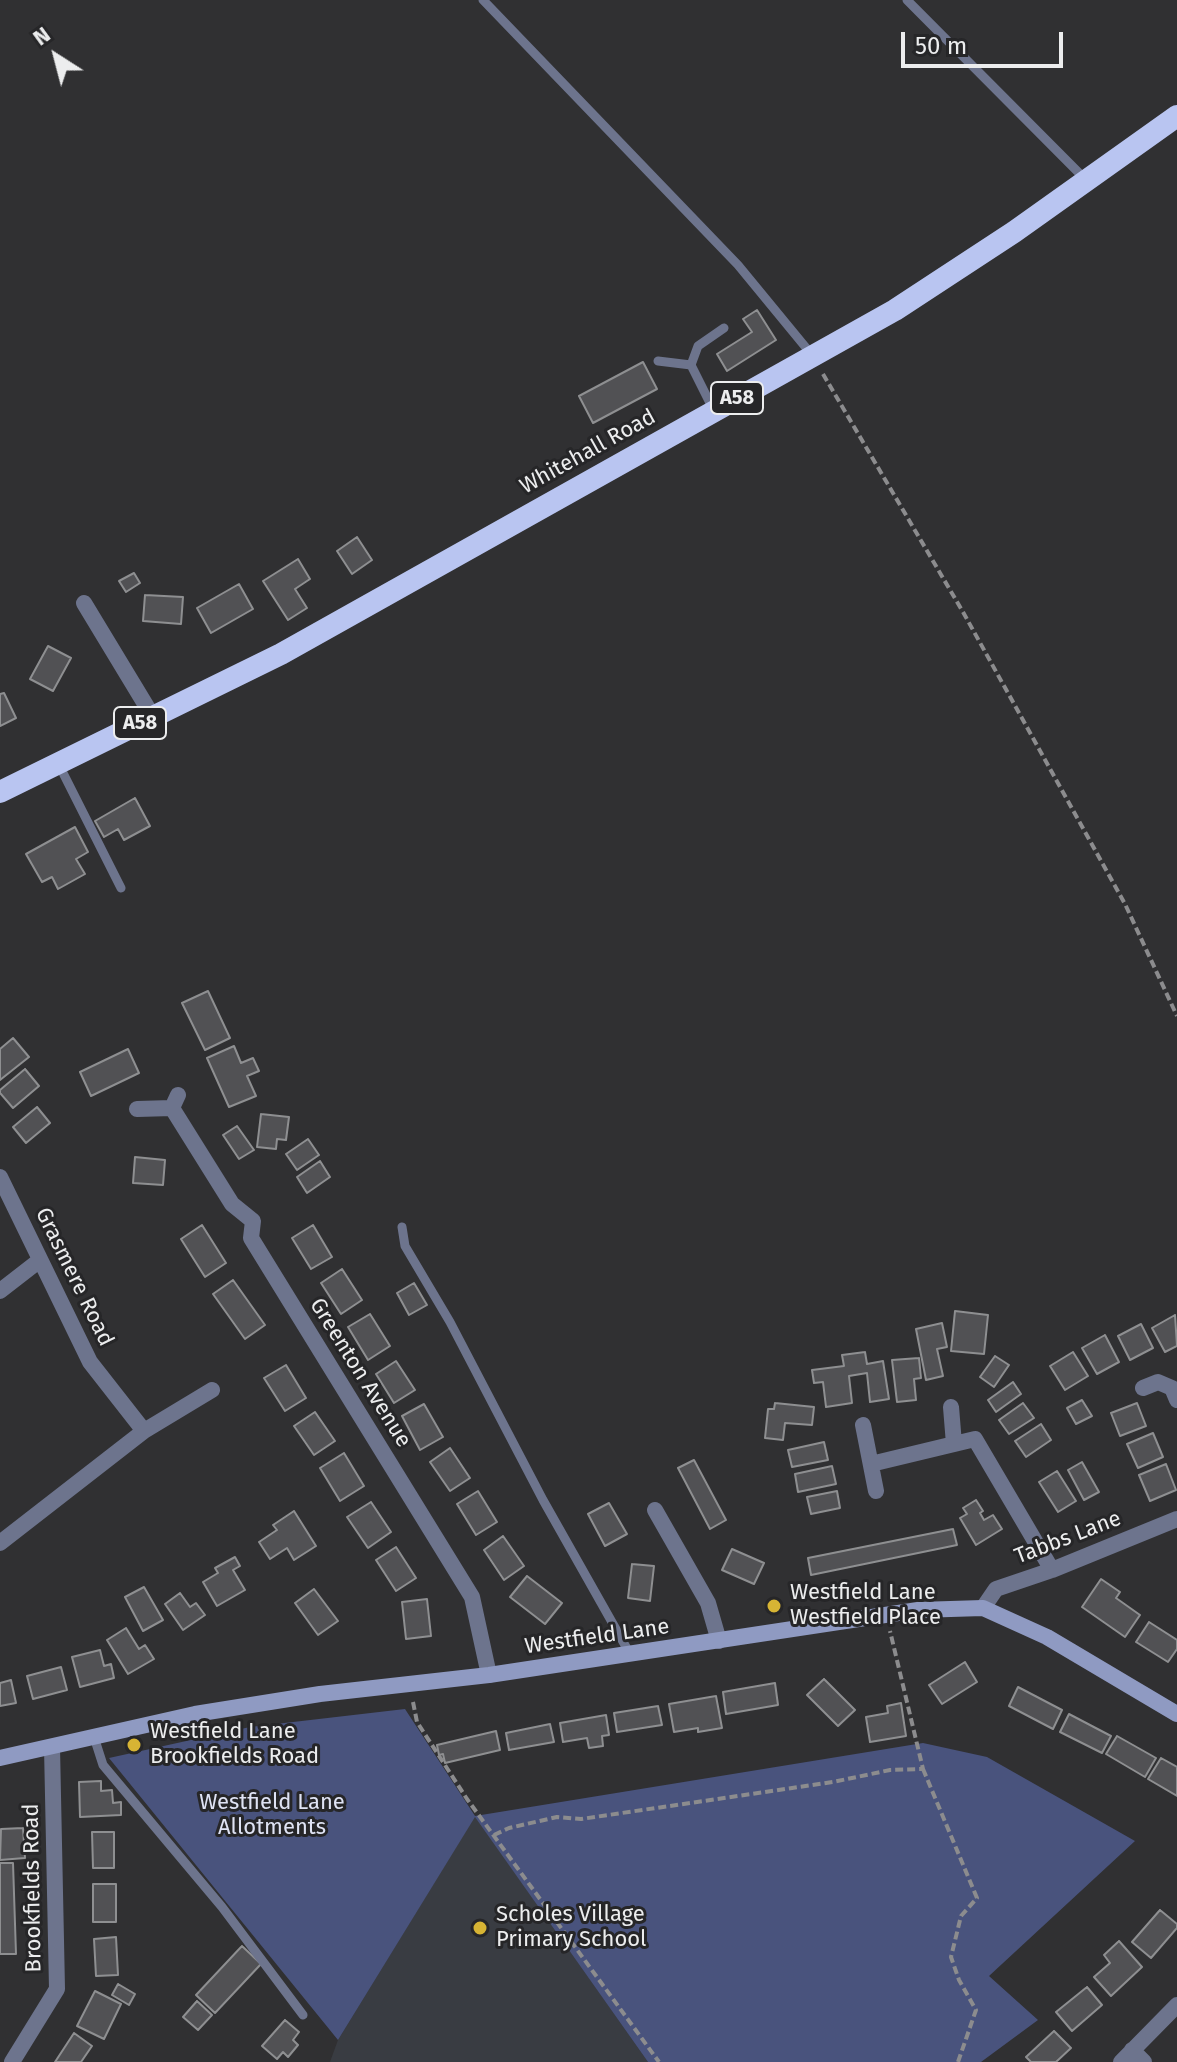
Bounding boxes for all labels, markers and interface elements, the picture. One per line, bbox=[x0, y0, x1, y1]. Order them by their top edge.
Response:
north arrow bbox=[16, 16, 96, 96]
scale bar bbox=[905, 16, 1067, 66]
text: N bbox=[28, 21, 55, 51]
text: 50 m bbox=[915, 32, 967, 60]
road number: A58 bbox=[711, 382, 763, 414]
street label: Whitehall Road bbox=[516, 404, 660, 500]
road number: A58 bbox=[114, 707, 166, 739]
street label: Grasmere Road bbox=[29, 1203, 119, 1351]
street label: Greenton Avenue bbox=[304, 1294, 416, 1452]
street label: Tabbs Lane bbox=[1011, 1506, 1125, 1570]
place label: Westfield Lane Westfield Place bbox=[790, 1580, 941, 1632]
marker: Westfield Lane Westfield Place bbox=[765, 1597, 783, 1615]
street label: Westfield Lane bbox=[523, 1614, 671, 1660]
place label: Westfield Lane Brookfields Road bbox=[150, 1719, 319, 1770]
marker: Westfield Lane Brookfields Road bbox=[125, 1736, 143, 1754]
park label: Westfield Lane Allotments bbox=[199, 1790, 345, 1842]
street label: Brookfields Road bbox=[18, 1803, 48, 1973]
place label: Scholes Village Primary School bbox=[496, 1902, 647, 1954]
marker: Scholes Village Primary School bbox=[471, 1919, 489, 1937]

